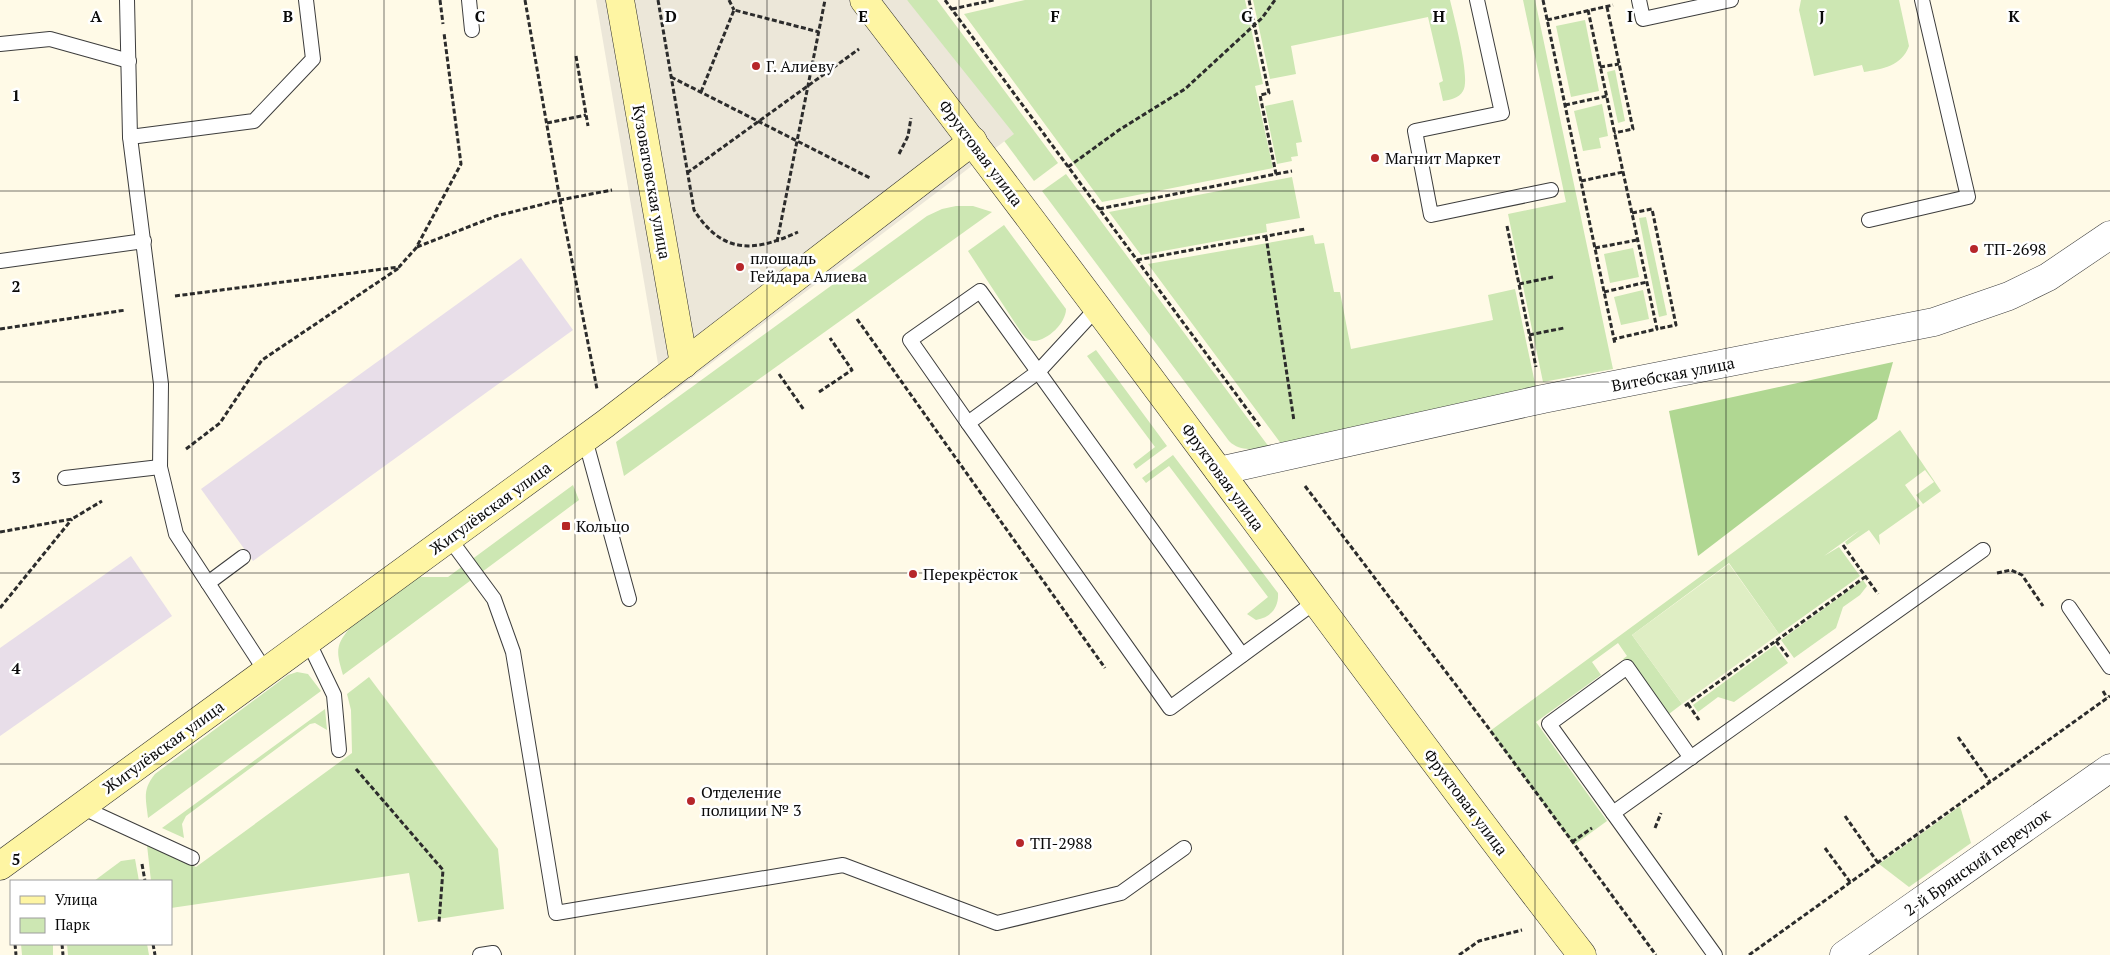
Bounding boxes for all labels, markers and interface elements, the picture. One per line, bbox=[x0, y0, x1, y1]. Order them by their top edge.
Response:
text: A bbox=[90, 5, 102, 27]
text: B bbox=[283, 5, 293, 27]
text: C bbox=[475, 5, 485, 27]
text: D bbox=[665, 5, 677, 27]
text: E bbox=[858, 5, 868, 27]
text: F bbox=[1050, 5, 1060, 27]
text: G bbox=[1241, 5, 1253, 27]
text: H bbox=[1433, 5, 1445, 27]
text: I bbox=[1627, 5, 1633, 27]
text: J bbox=[1819, 5, 1825, 27]
text: K bbox=[2008, 5, 2020, 27]
place label: Г. Алиеву bbox=[766, 55, 835, 77]
marker: Г. Алиеву bbox=[750, 60, 762, 72]
text: 1 bbox=[11, 84, 21, 106]
street label: Фруктовая улица bbox=[934, 95, 1028, 211]
street label: Кузоватовская улица bbox=[628, 103, 676, 261]
place label: Магнит Маркет bbox=[1385, 147, 1500, 169]
marker: Магнит Маркет bbox=[1369, 152, 1381, 164]
place label: ТП-2698 bbox=[1984, 238, 2046, 260]
marker: ТП-2698 bbox=[1968, 243, 1980, 255]
place label: площадь Гейдара Алиева bbox=[750, 247, 867, 287]
marker: площадь Гейдара Алиева bbox=[734, 261, 746, 273]
text: 2 bbox=[11, 275, 21, 297]
street label: Витебская улица bbox=[1610, 351, 1736, 397]
street label: Фруктовая улица bbox=[1177, 419, 1269, 535]
street label: Жигулёвская улица bbox=[425, 456, 555, 560]
text: 3 bbox=[11, 466, 21, 488]
place label: Кольцо bbox=[576, 515, 630, 537]
marker: Кольцо bbox=[560, 520, 572, 532]
place label: Перекрёсток bbox=[923, 563, 1018, 585]
marker: Перекрёсток bbox=[907, 568, 919, 580]
text: 4 bbox=[11, 657, 21, 679]
street label: Жигулёвская улица bbox=[98, 695, 228, 799]
street label: Фруктовая улица bbox=[1419, 744, 1513, 860]
place label: Отделение полиции № 3 bbox=[701, 781, 801, 821]
marker: Отделение полиции № 3 bbox=[685, 795, 697, 807]
street label: 2-й Брянский переулок bbox=[1899, 803, 2055, 921]
place label: ТП-2988 bbox=[1030, 832, 1092, 854]
marker: ТП-2988 bbox=[1014, 837, 1026, 849]
text: 5 bbox=[11, 848, 21, 870]
legend bbox=[10, 880, 172, 945]
text: Улица bbox=[55, 889, 98, 909]
text: Парк bbox=[55, 914, 91, 934]

